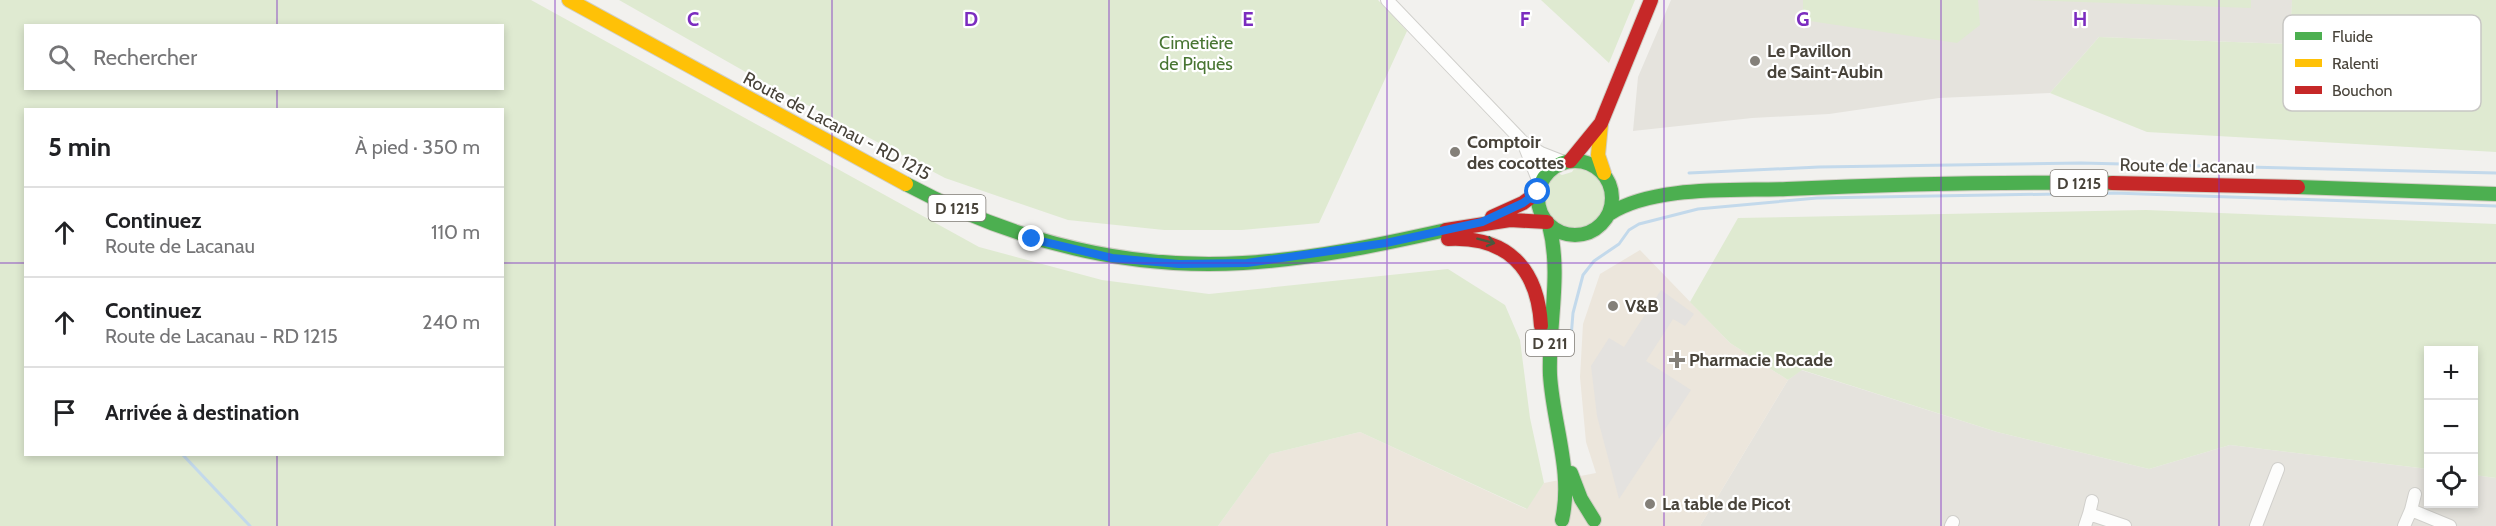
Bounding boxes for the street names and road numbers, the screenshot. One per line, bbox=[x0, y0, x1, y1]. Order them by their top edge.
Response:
street label: Route de Lacanau - RD 1215 bbox=[739, 67, 935, 185]
street label: Route de Lacanau bbox=[2119, 154, 2255, 178]
road number: D 1215 bbox=[2050, 170, 2108, 196]
road number: D 1215 bbox=[928, 195, 986, 221]
road number: D 211 bbox=[1526, 330, 1574, 356]

